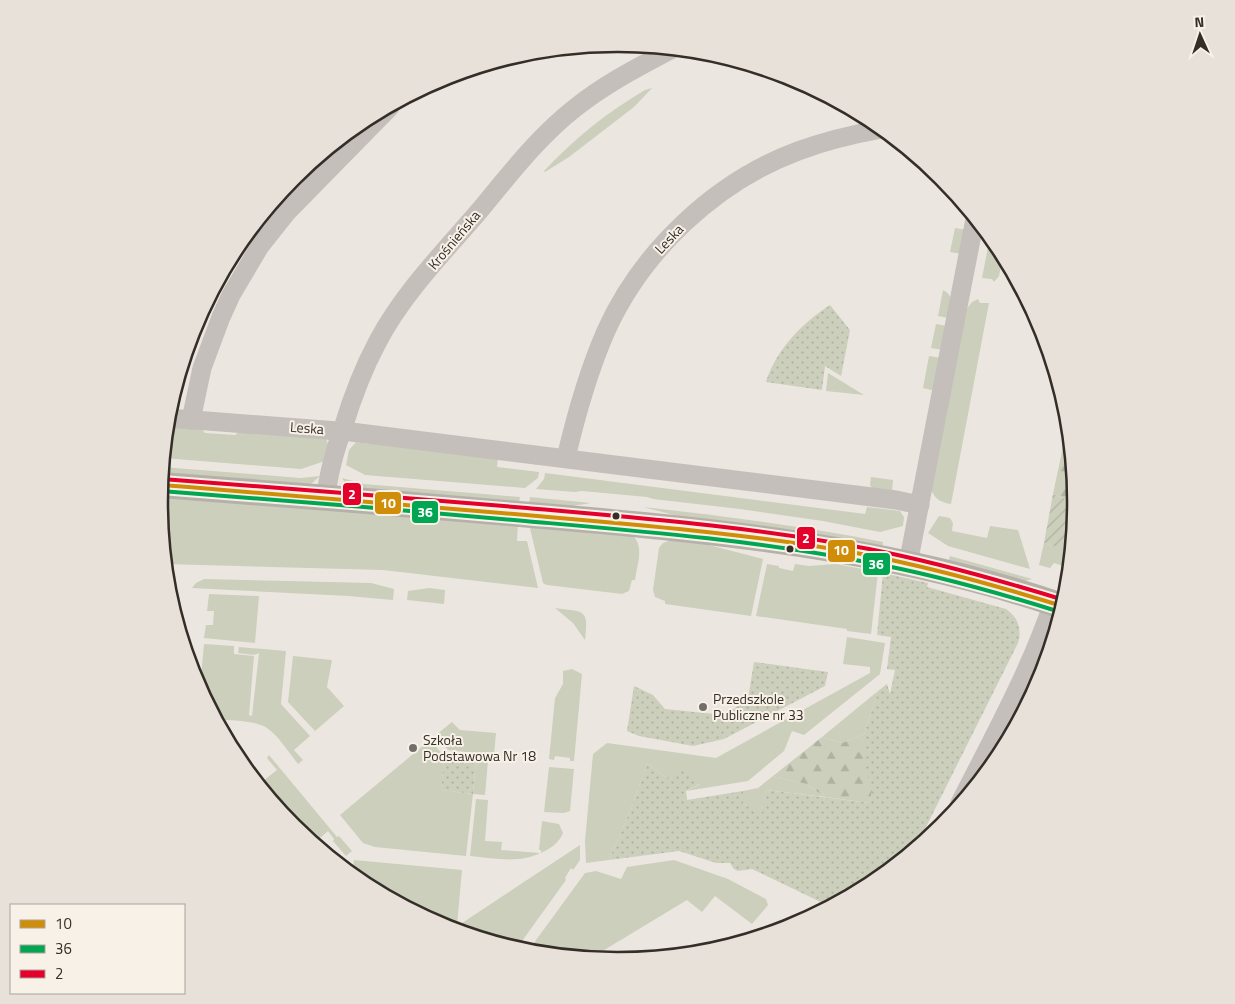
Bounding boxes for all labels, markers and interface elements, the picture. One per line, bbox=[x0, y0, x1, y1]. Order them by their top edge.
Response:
north arrow bbox=[1175, 10, 1225, 60]
text: N bbox=[1194, 11, 1205, 32]
street label: Krośnieńska bbox=[422, 205, 485, 274]
street label: Leska bbox=[649, 219, 688, 258]
street label: Leska bbox=[289, 416, 325, 439]
line badge: 2 bbox=[342, 482, 362, 506]
text: 2 bbox=[348, 483, 356, 504]
line badge: 10 bbox=[374, 491, 402, 515]
text: 10 bbox=[380, 492, 396, 513]
line badge: 36 bbox=[411, 500, 439, 524]
text: 36 bbox=[417, 501, 433, 522]
unlabelled marker bbox=[611, 511, 621, 521]
line badge: 2 bbox=[796, 526, 816, 550]
text: 2 bbox=[802, 527, 810, 548]
line badge: 10 bbox=[827, 539, 856, 563]
text: 10 bbox=[833, 539, 849, 560]
unlabelled marker bbox=[785, 544, 795, 554]
line badge: 36 bbox=[862, 552, 891, 576]
text: 36 bbox=[868, 553, 884, 574]
place label: Przedszkole Publiczne nr 33 bbox=[713, 688, 804, 725]
marker: Przedszkole Publiczne nr 33 bbox=[697, 701, 709, 713]
place label: Szkoła Podstawowa Nr 18 bbox=[423, 729, 536, 766]
marker: Szkoła Podstawowa Nr 18 bbox=[407, 742, 419, 754]
legend bbox=[10, 904, 185, 994]
text: 10 bbox=[55, 912, 72, 935]
text: 36 bbox=[55, 937, 72, 960]
text: 2 bbox=[55, 962, 63, 985]

